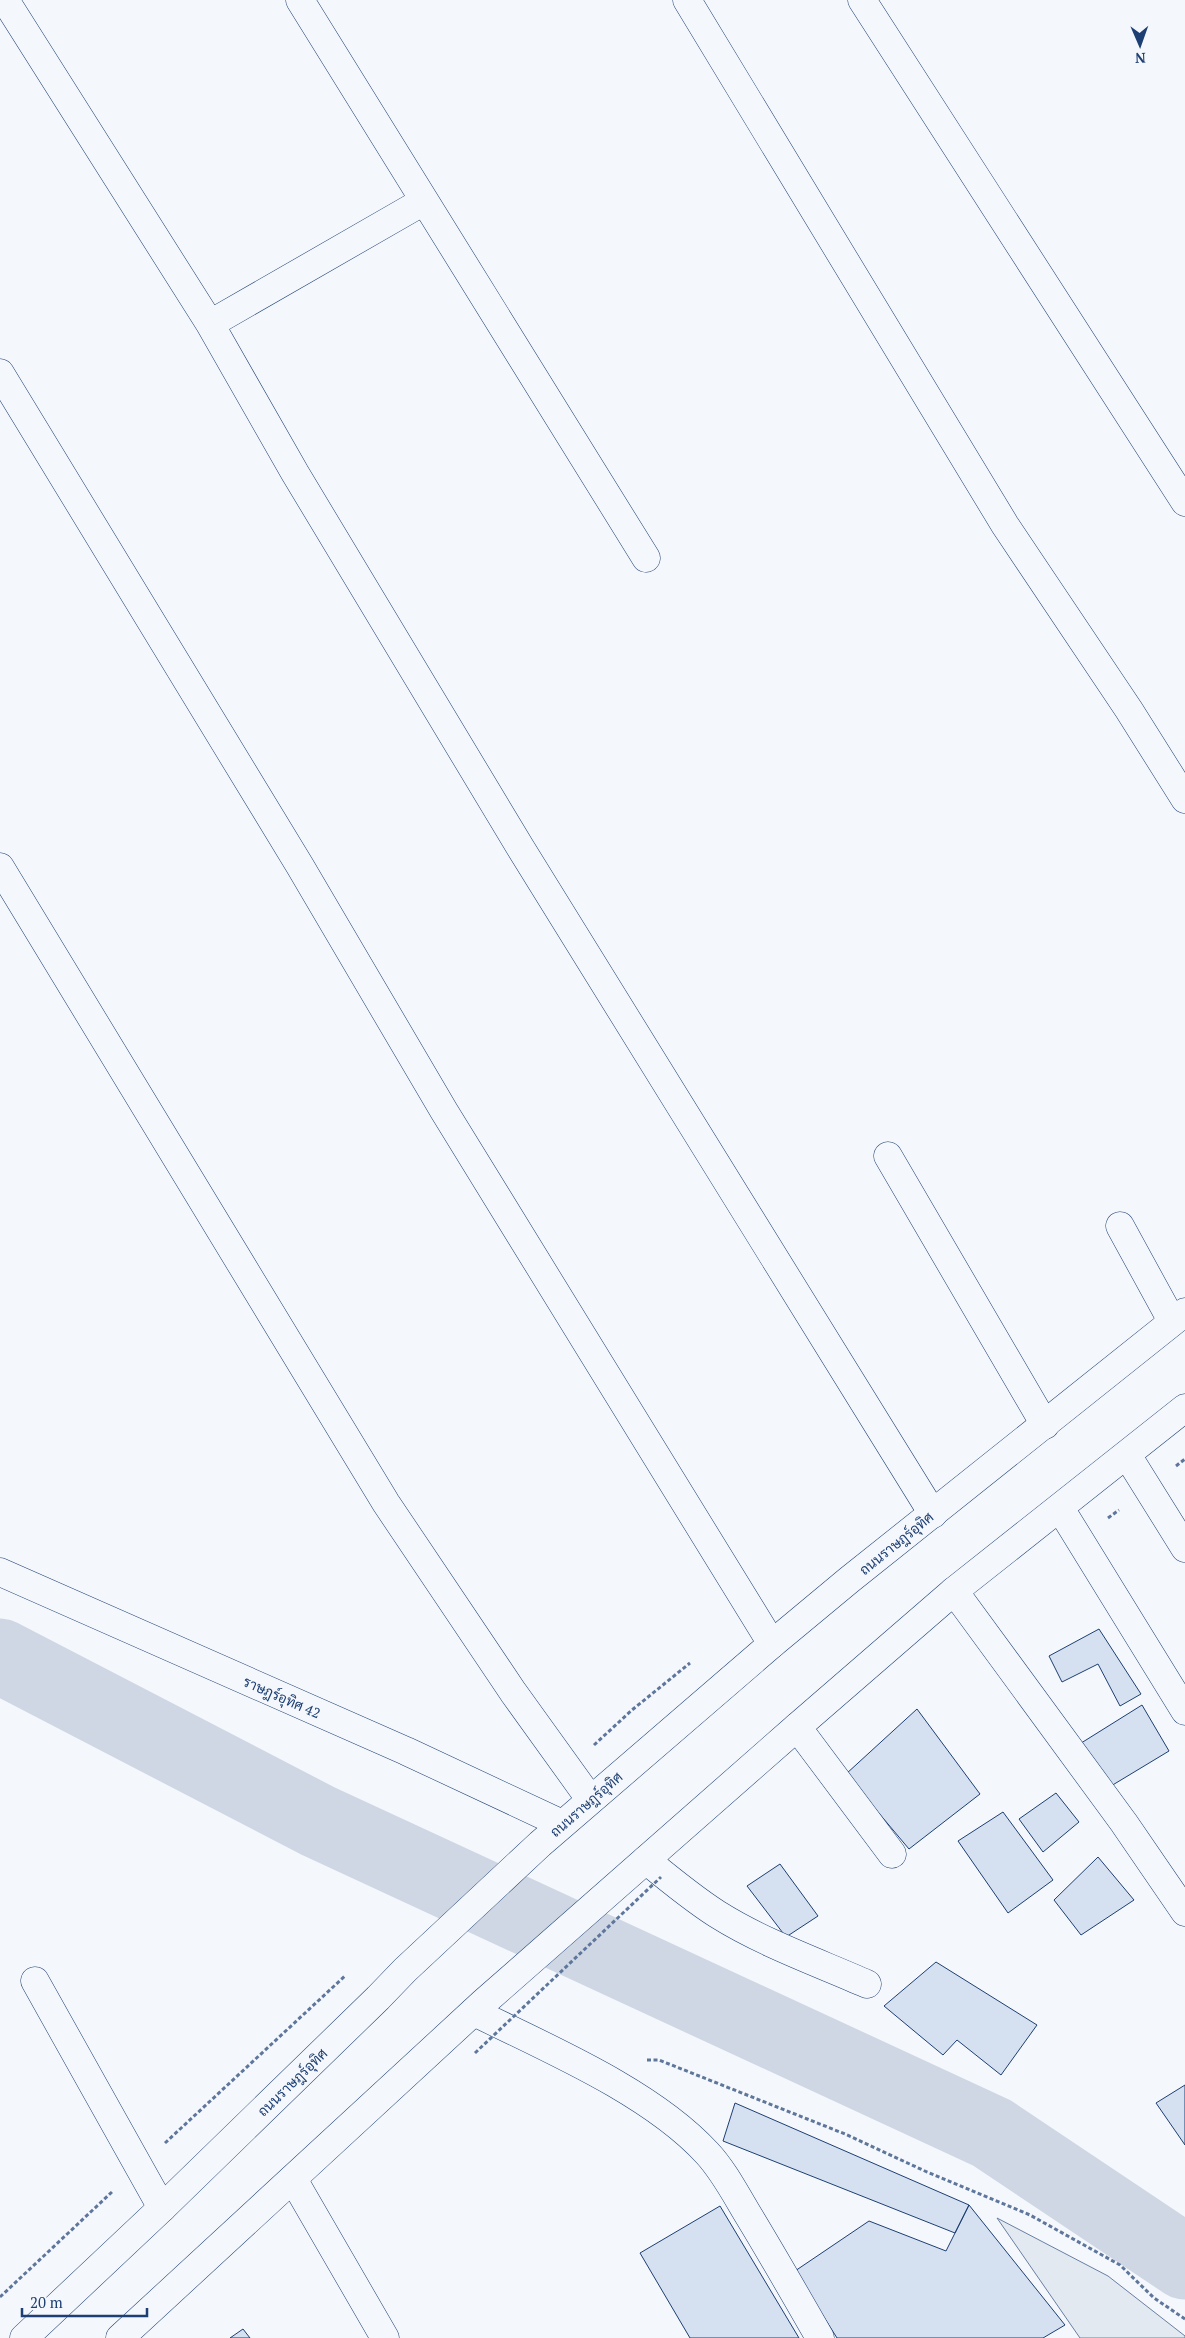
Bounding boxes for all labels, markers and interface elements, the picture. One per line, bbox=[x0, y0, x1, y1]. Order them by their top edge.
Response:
north arrow bbox=[1115, 20, 1165, 70]
text: N bbox=[1134, 49, 1146, 68]
street label: ถนนราษฎร์อุทิศ bbox=[855, 1507, 938, 1580]
street label: ราษฎร์อุทิศ 42 bbox=[240, 1672, 324, 1723]
street label: ถนนราษฎร์อุทิศ bbox=[546, 1767, 627, 1842]
street label: ถนนราษฎร์อุทิศ bbox=[253, 2044, 332, 2121]
scale bar bbox=[22, 2286, 148, 2318]
text: 20 m bbox=[30, 2292, 63, 2312]

